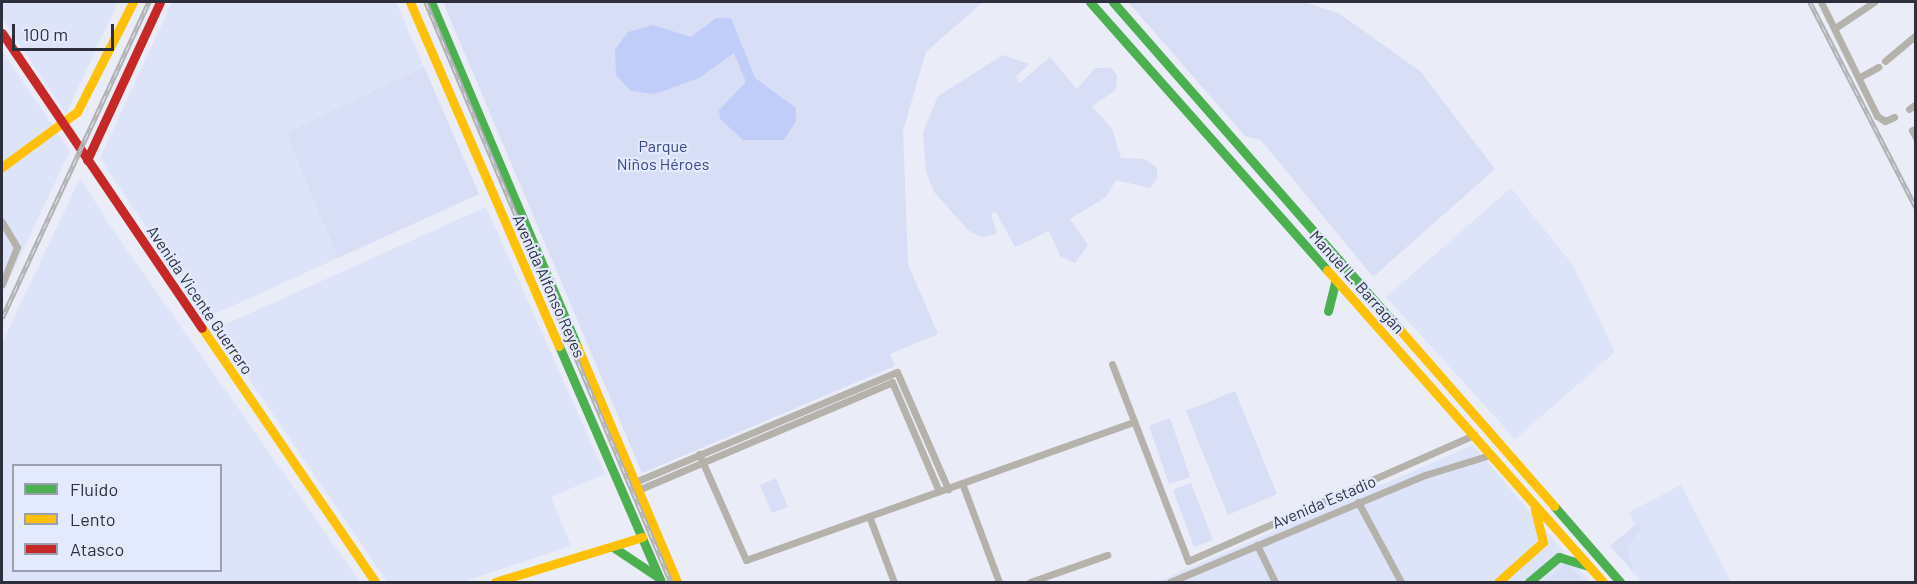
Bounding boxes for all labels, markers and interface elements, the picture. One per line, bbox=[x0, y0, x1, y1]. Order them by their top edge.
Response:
scale bar bbox=[15, 12, 117, 50]
text: 100 m bbox=[23, 23, 68, 45]
park label: Parque Niños Héroes bbox=[617, 136, 709, 174]
street label: Avenida Alfonso Reyes bbox=[509, 212, 589, 360]
street label: Avenida Vicente Guerrero bbox=[143, 222, 257, 378]
street label: Manuel L. Barragán bbox=[1306, 226, 1408, 338]
legend bbox=[12, 464, 222, 572]
street label: Avenida Estadio bbox=[1269, 472, 1379, 532]
text: Fluido bbox=[70, 478, 118, 500]
text: Lento bbox=[70, 508, 116, 530]
text: Atasco bbox=[70, 538, 124, 560]

